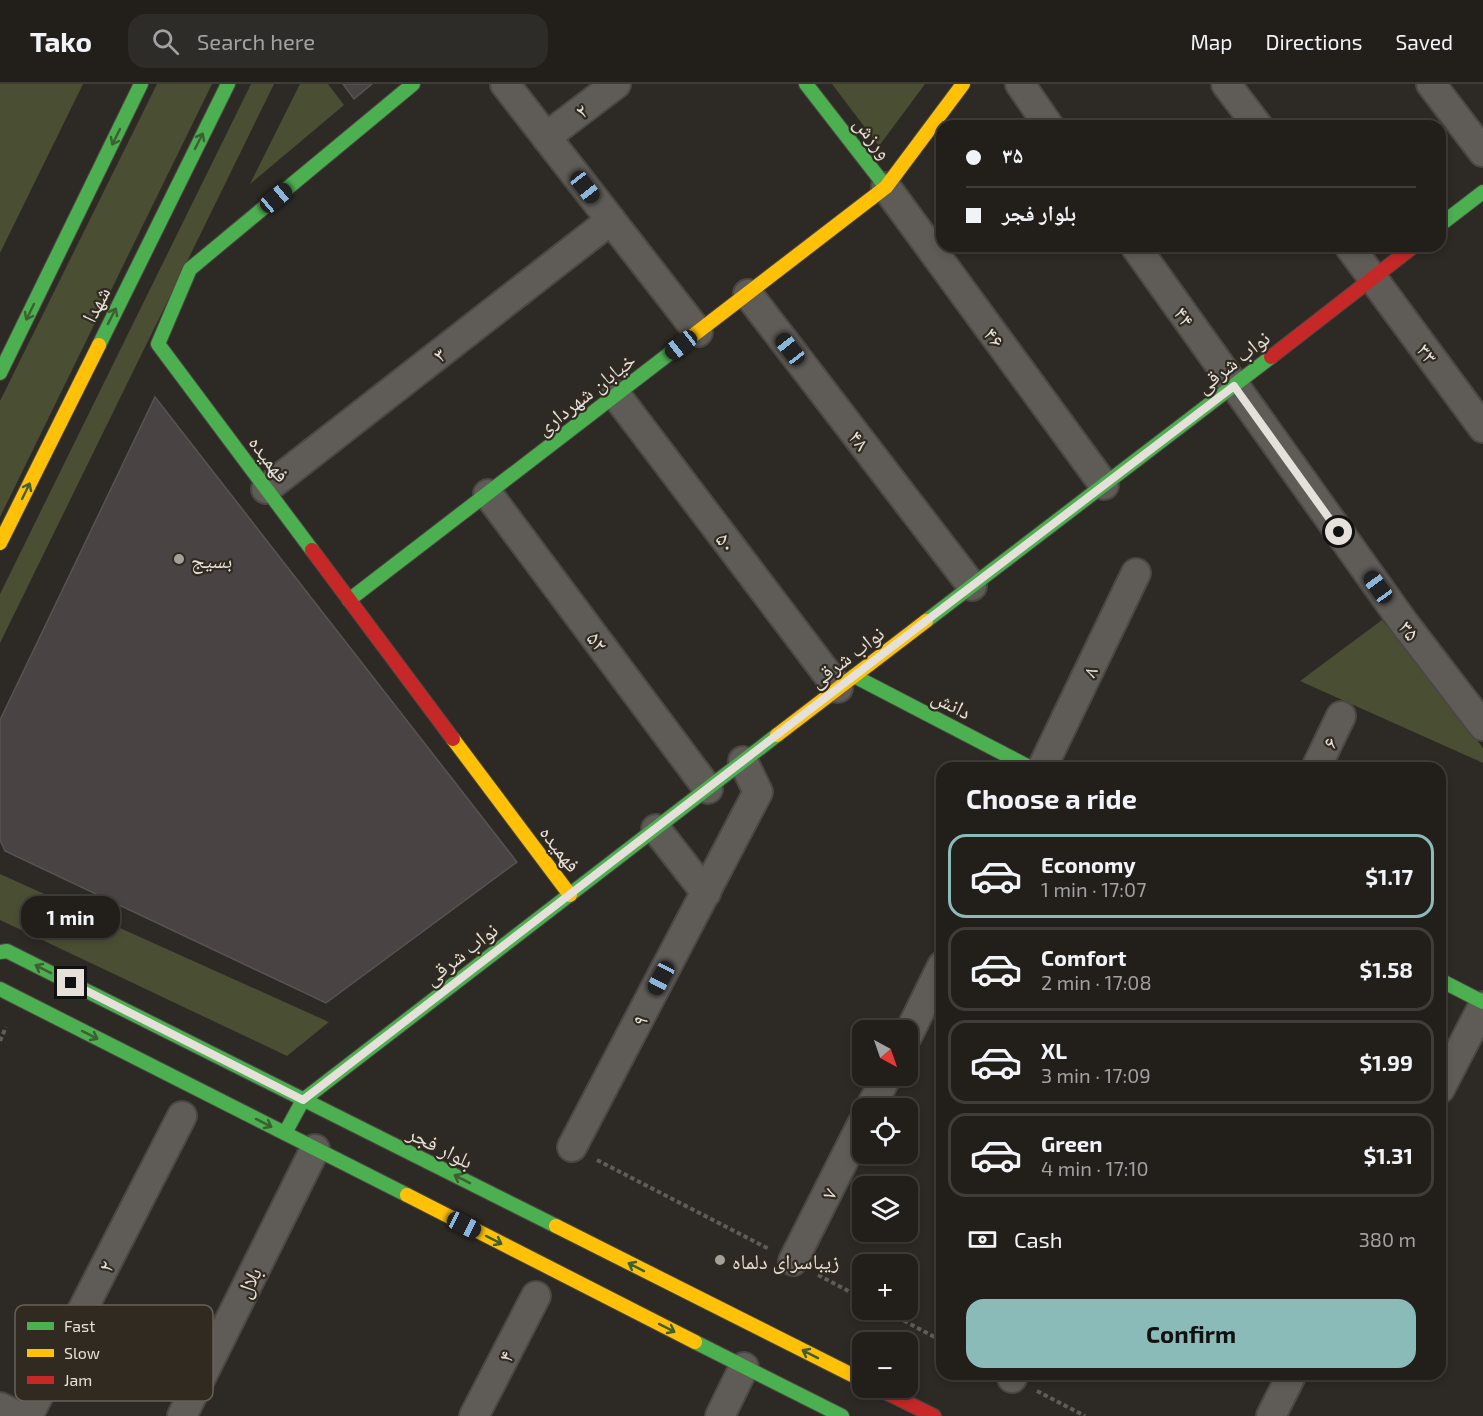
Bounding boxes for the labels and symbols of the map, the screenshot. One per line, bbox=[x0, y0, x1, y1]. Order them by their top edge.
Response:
street label: ۲ bbox=[570, 97, 592, 123]
street label: ورزش bbox=[848, 111, 898, 165]
one-way arrow bbox=[109, 127, 121, 145]
one-way arrow bbox=[194, 133, 206, 151]
car bbox=[567, 167, 603, 207]
car bbox=[256, 180, 296, 216]
street label: شهدا bbox=[76, 282, 115, 327]
street label: ۴۴ bbox=[1169, 301, 1201, 331]
one-way arrow bbox=[24, 302, 35, 320]
one-way arrow bbox=[107, 307, 119, 325]
street label: ۴۶ bbox=[979, 322, 1011, 352]
street label: نواب شرقی bbox=[1190, 324, 1275, 399]
car bbox=[661, 327, 701, 363]
car bbox=[772, 329, 808, 369]
street label: ۳۳ bbox=[1412, 338, 1444, 368]
street label: ۳ bbox=[428, 341, 450, 367]
street label: خیابان شهرداری bbox=[530, 346, 640, 440]
street label: ۴۸ bbox=[844, 425, 876, 455]
street label: فهمیده bbox=[244, 430, 296, 487]
one-way arrow bbox=[20, 482, 32, 500]
route start bbox=[1325, 518, 1352, 545]
street label: ۵۰ bbox=[711, 527, 743, 557]
place label: بسیج bbox=[191, 547, 232, 574]
marker: بسیج bbox=[172, 552, 186, 566]
car bbox=[1360, 567, 1396, 607]
street label: ۳۵ bbox=[1394, 615, 1426, 645]
street label: نواب شرقی bbox=[804, 620, 889, 694]
street label: ۵۲ bbox=[582, 626, 614, 656]
street label: ۸ bbox=[1076, 661, 1102, 681]
street label: دانش bbox=[927, 683, 976, 725]
street label: ۶ bbox=[1316, 732, 1342, 752]
street label: فهمیده bbox=[535, 820, 587, 877]
callout: 1 min bbox=[22, 896, 121, 938]
street label: نواب شرقی bbox=[418, 916, 503, 991]
car bbox=[645, 958, 677, 998]
one-way arrow bbox=[35, 963, 53, 975]
route end bbox=[57, 969, 84, 996]
street label: ۹ bbox=[626, 1010, 652, 1030]
north arrow bbox=[852, 1020, 918, 1086]
one-way arrow bbox=[80, 1029, 98, 1041]
one-way arrow bbox=[254, 1118, 272, 1129]
street label: بلوار فجر bbox=[403, 1119, 478, 1174]
one-way arrow bbox=[453, 1173, 471, 1185]
street label: ۷ bbox=[815, 1183, 841, 1203]
car bbox=[444, 1209, 484, 1241]
one-way arrow bbox=[484, 1234, 502, 1246]
place label: زیباسرای دلماه bbox=[732, 1248, 839, 1274]
marker: زیباسرای دلماه bbox=[713, 1253, 727, 1267]
street label: ۲ bbox=[92, 1256, 118, 1276]
one-way arrow bbox=[627, 1260, 645, 1272]
street label: بلال bbox=[230, 1263, 267, 1302]
legend bbox=[15, 1305, 213, 1401]
text: Fast bbox=[64, 1316, 95, 1335]
one-way arrow bbox=[658, 1323, 676, 1334]
text: Slow bbox=[64, 1343, 100, 1362]
street label: ۴ bbox=[492, 1346, 518, 1366]
one-way arrow bbox=[802, 1348, 820, 1359]
text: Jam bbox=[64, 1370, 92, 1389]

